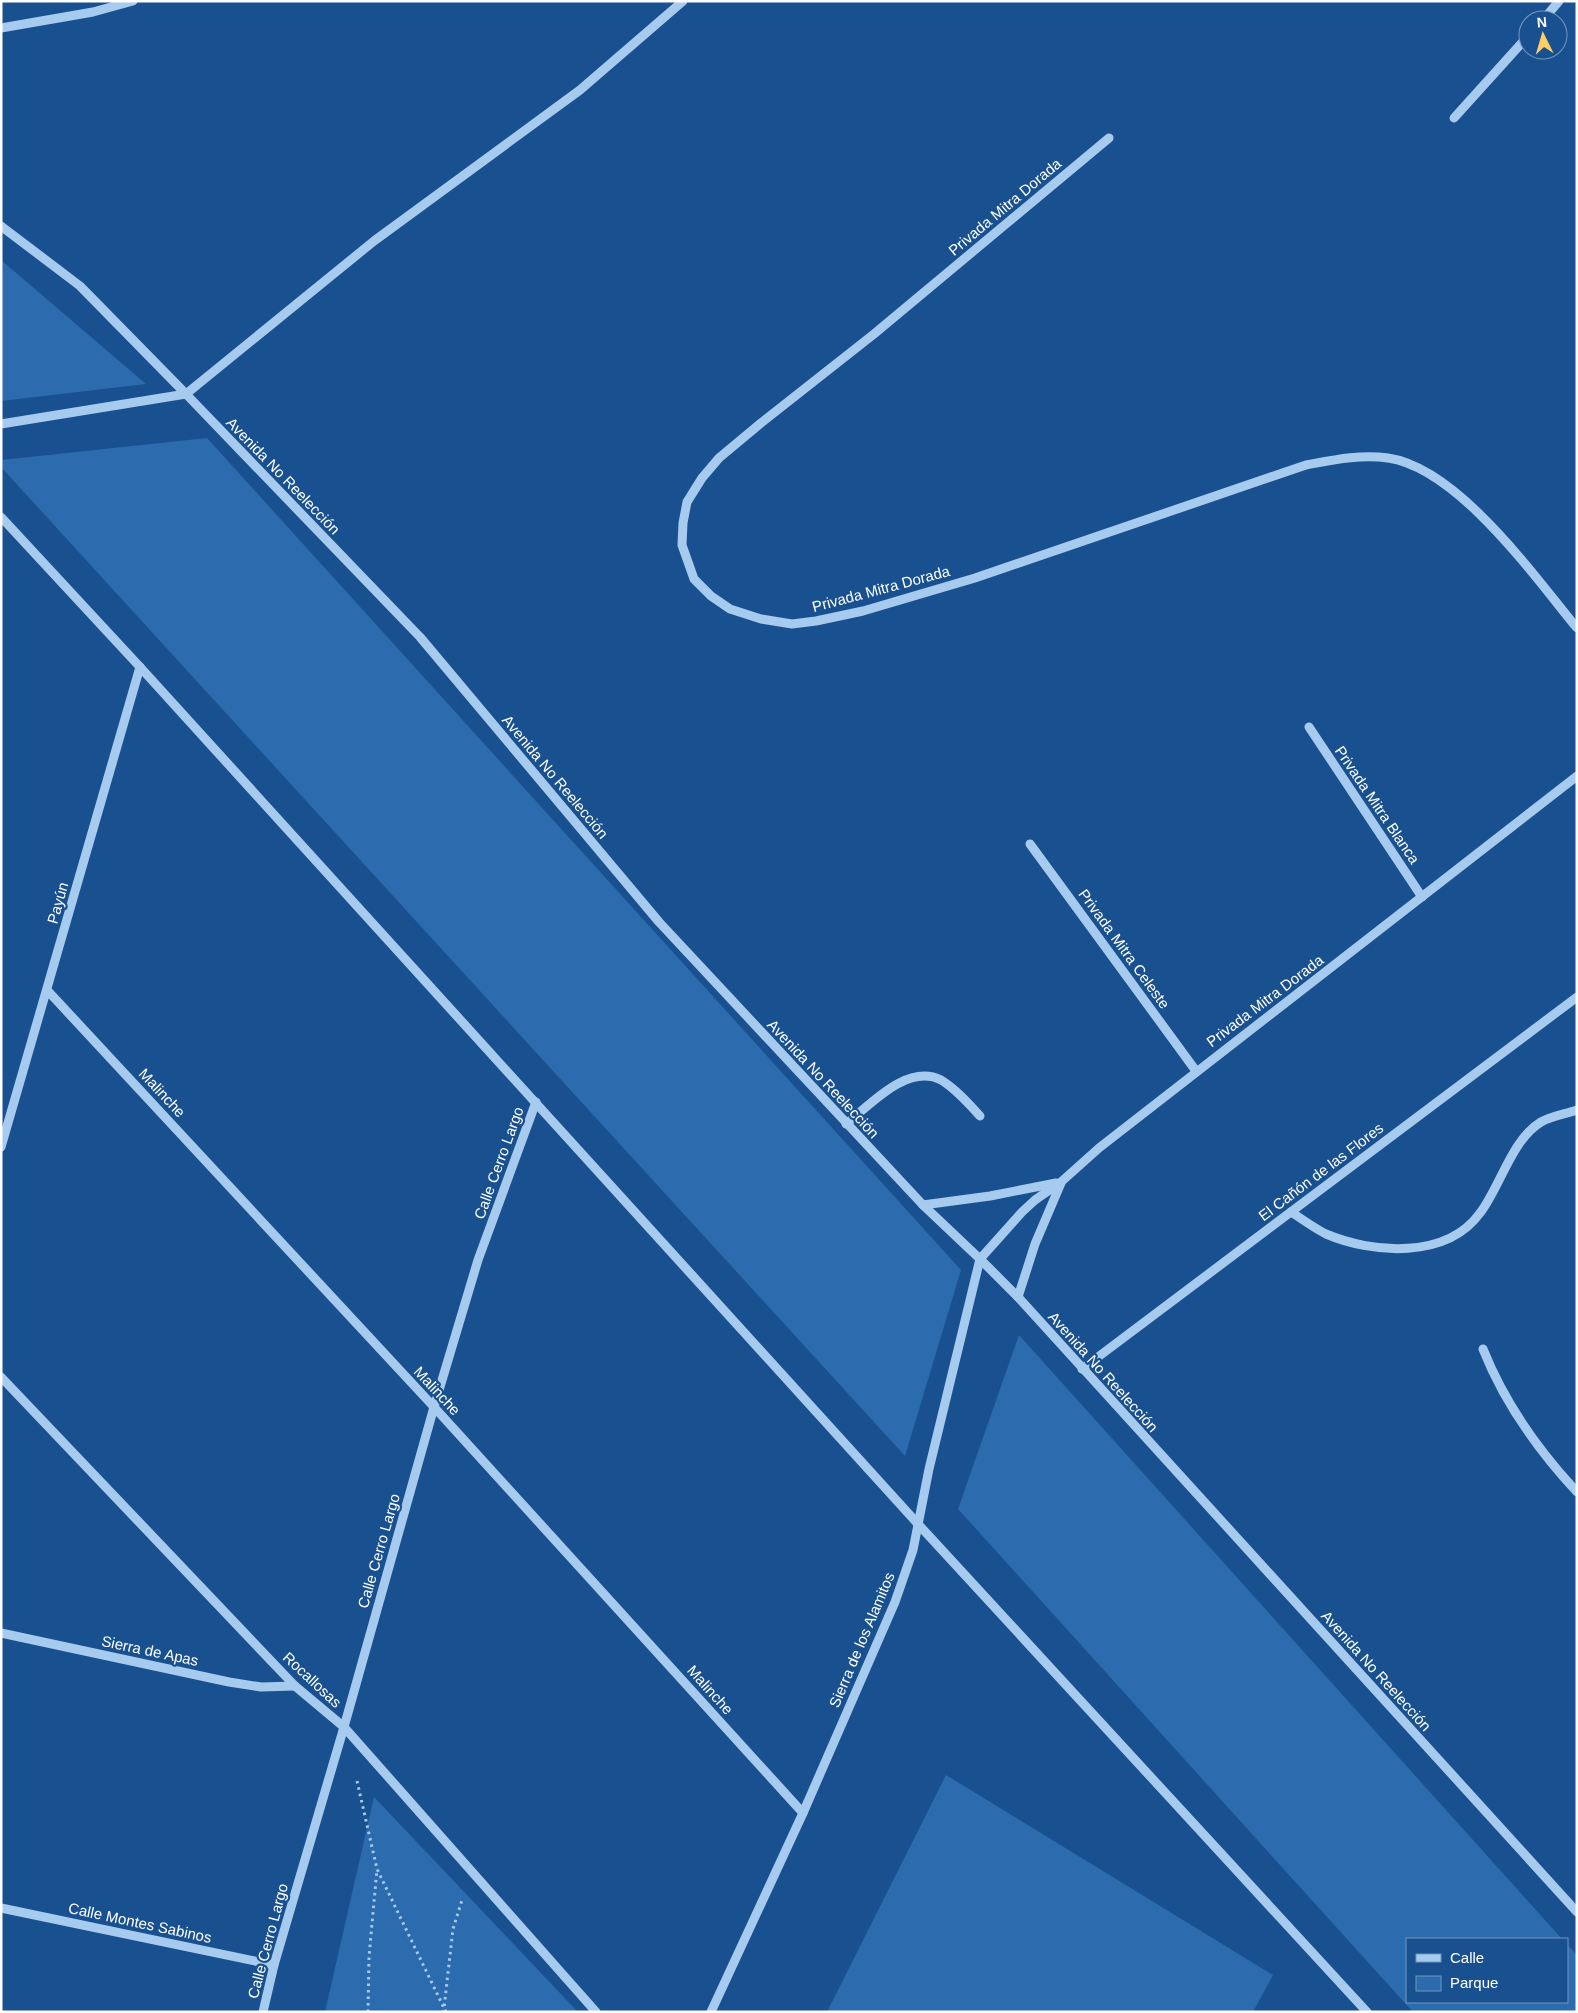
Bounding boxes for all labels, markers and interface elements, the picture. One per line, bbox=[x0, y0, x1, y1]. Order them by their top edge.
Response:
north arrow bbox=[1518, 10, 1568, 60]
text: N bbox=[1536, 14, 1548, 30]
street label: Privada Mitra Dorada bbox=[945, 154, 1065, 259]
street label: Avenida No Reelección bbox=[223, 414, 344, 538]
street label: Privada Mitra Dorada bbox=[810, 562, 952, 615]
street label: Avenida No Reelección bbox=[499, 712, 612, 842]
street label: Privada Mitra Blanca bbox=[1332, 743, 1424, 867]
street label: Payún bbox=[43, 880, 72, 926]
street label: Privada Mitra Celeste bbox=[1075, 886, 1173, 1012]
street label: Privada Mitra Dorada bbox=[1203, 951, 1327, 1050]
street label: Avenida No Reelección bbox=[764, 1016, 883, 1141]
street label: Malinche bbox=[136, 1065, 189, 1120]
street label: Calle Cerro Largo bbox=[470, 1104, 527, 1221]
street label: El Cañón de las Flores bbox=[1255, 1119, 1386, 1224]
street label: Avenida No Reelección bbox=[1045, 1308, 1162, 1435]
street label: Malinche bbox=[411, 1363, 464, 1418]
street label: Calle Cerro Largo bbox=[354, 1492, 403, 1610]
street label: Sierra de los Alamitos bbox=[825, 1570, 898, 1710]
street label: Avenida No Reelección bbox=[1318, 1607, 1435, 1734]
street label: Sierra de Apas bbox=[100, 1632, 200, 1669]
street label: Rocallosas bbox=[280, 1648, 345, 1711]
street label: Malinche bbox=[684, 1662, 737, 1718]
street label: Calle Cerro Largo bbox=[244, 1881, 291, 2000]
street label: Calle Montes Sabinos bbox=[67, 1899, 213, 1946]
legend bbox=[1406, 1938, 1568, 2003]
text: Calle bbox=[1450, 1949, 1484, 1966]
text: Parque bbox=[1450, 1974, 1498, 1991]

